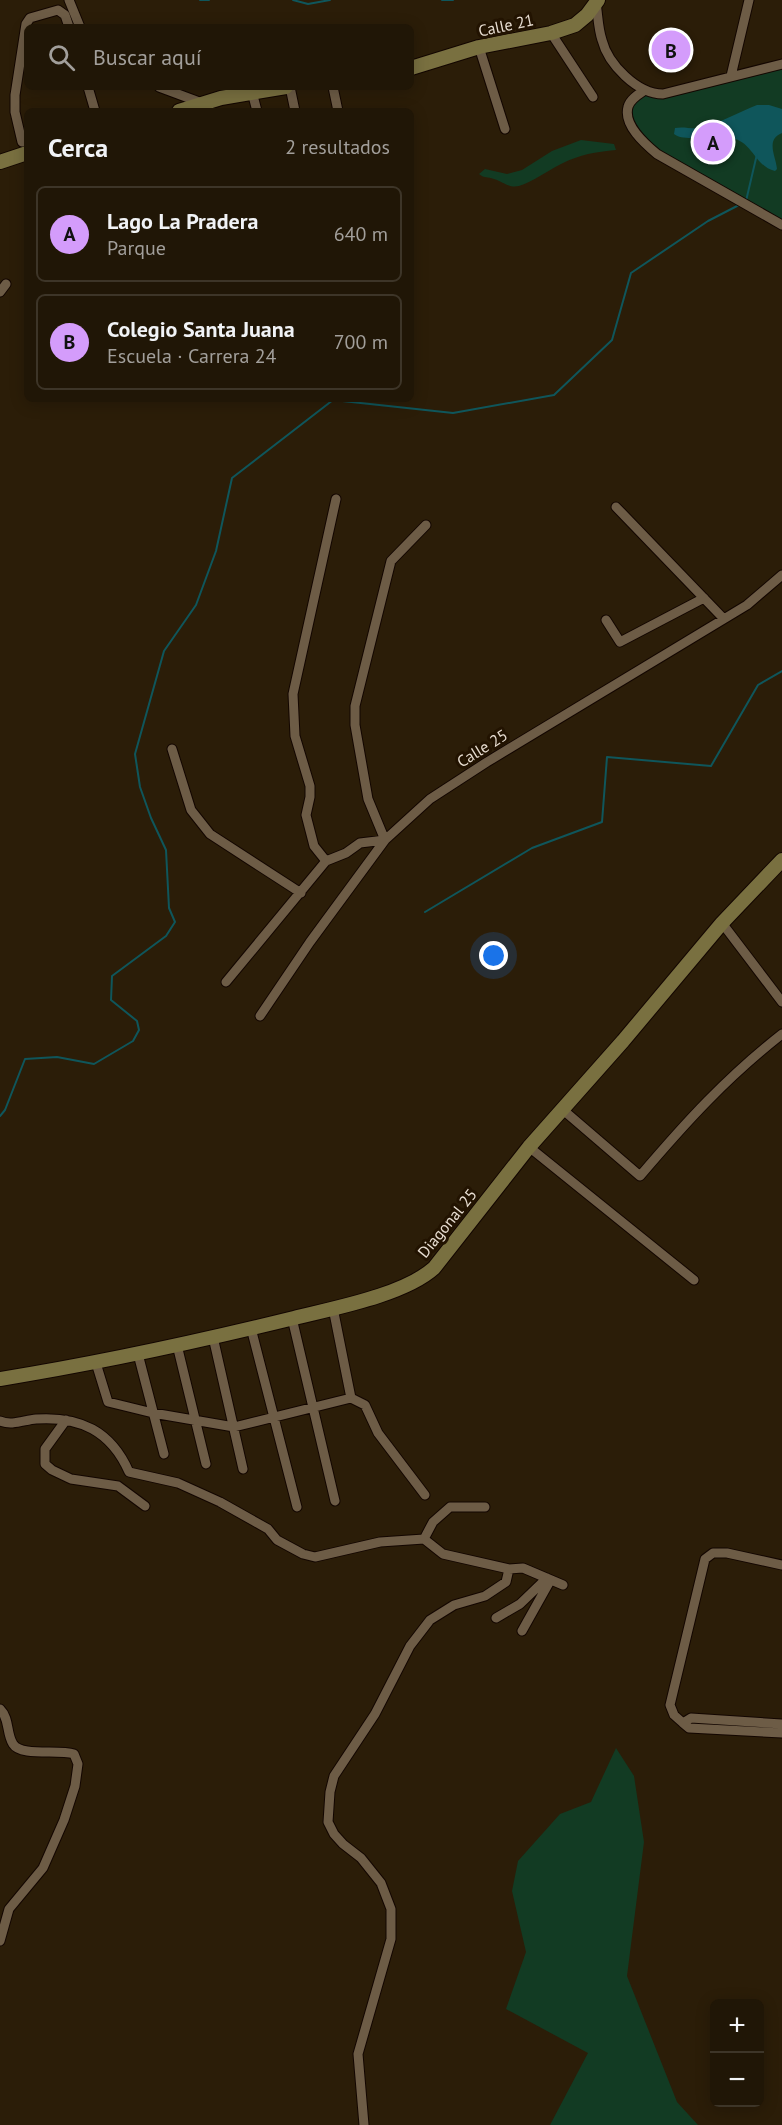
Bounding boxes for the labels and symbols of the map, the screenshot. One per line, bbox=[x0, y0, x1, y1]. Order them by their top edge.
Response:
street label: Calle 21 bbox=[477, 9, 535, 41]
pin: B bbox=[652, 28, 690, 72]
pin: A bbox=[694, 120, 732, 164]
street label: Calle 25 bbox=[453, 725, 511, 771]
your location bbox=[479, 941, 508, 970]
street label: Diagonal 25 bbox=[413, 1184, 481, 1262]

